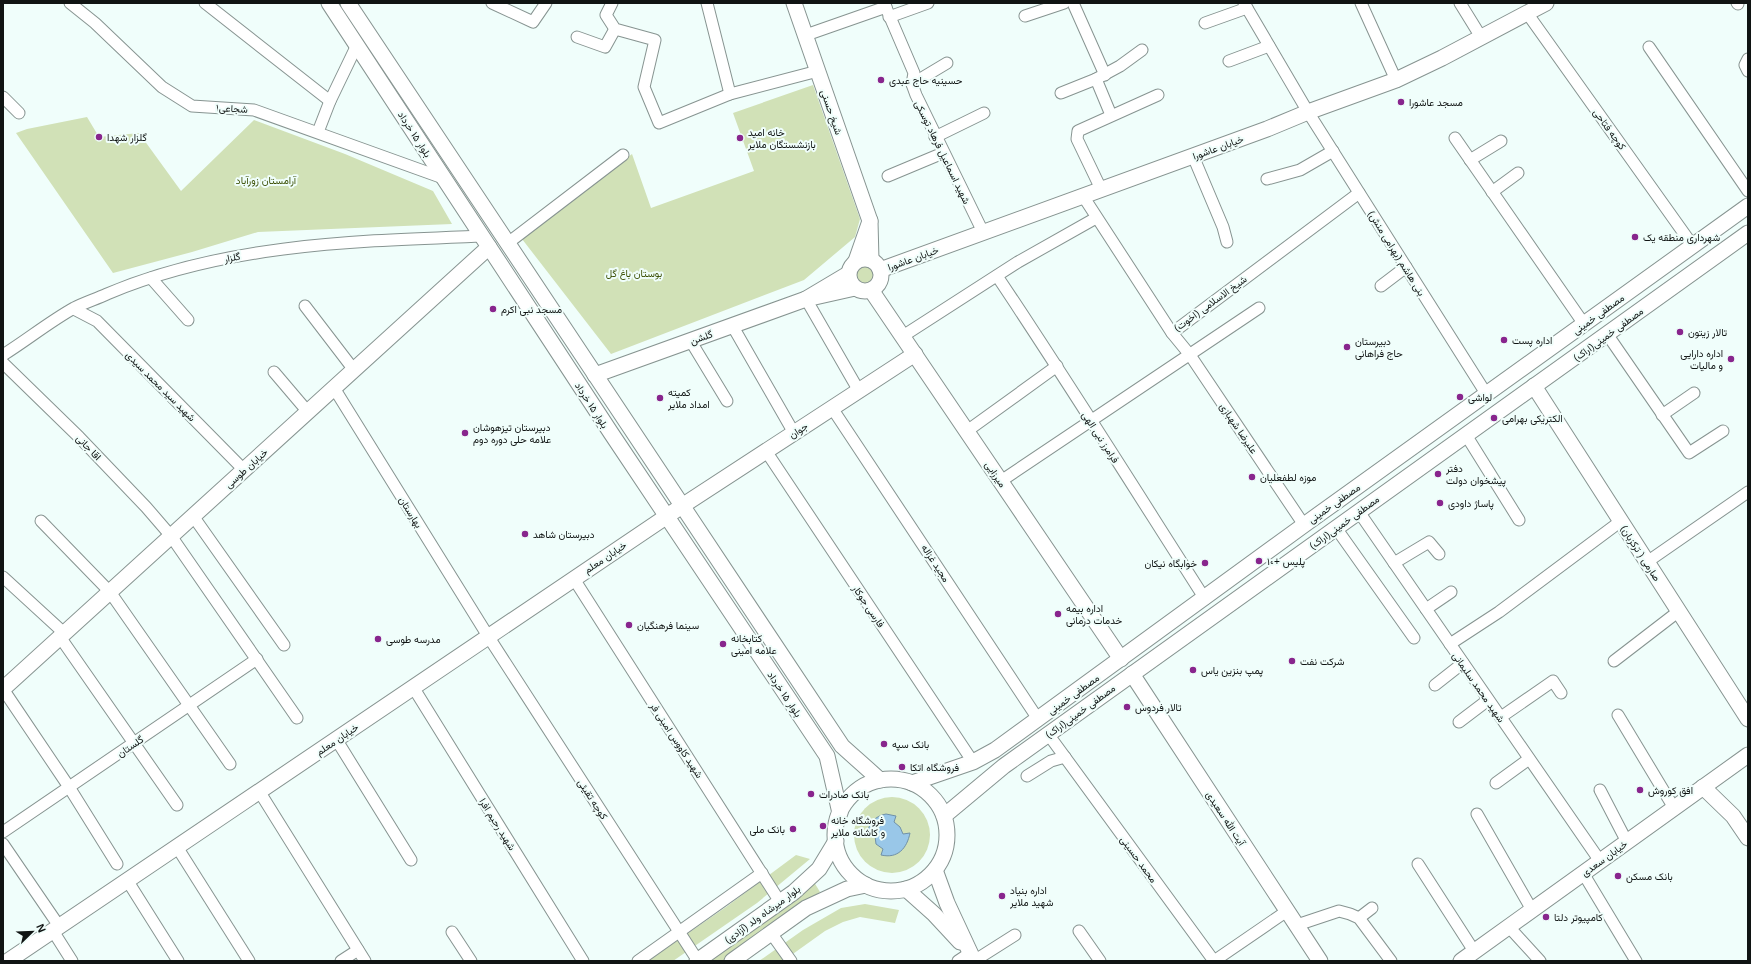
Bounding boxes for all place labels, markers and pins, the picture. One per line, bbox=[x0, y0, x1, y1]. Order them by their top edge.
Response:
marker: حسینیه حاج عبدی bbox=[876, 75, 886, 85]
place label: حسینیه حاج عبدی bbox=[889, 75, 963, 87]
marker: مسجد عاشورا bbox=[1396, 97, 1406, 107]
place label: مسجد عاشورا bbox=[1409, 97, 1463, 109]
place label: خانه امید بازنشستگان ملایر bbox=[747, 127, 816, 151]
marker: گلزار شهدا bbox=[94, 132, 104, 142]
place label: گلزار شهدا bbox=[107, 132, 147, 144]
marker: خانه امید بازنشستگان ملایر bbox=[735, 133, 745, 143]
marker: شهرداری منطقه یک bbox=[1630, 232, 1640, 242]
place label: شهرداری منطقه یک bbox=[1643, 232, 1720, 244]
marker: مسجد نبی اکرم bbox=[488, 304, 498, 314]
place label: مسجد نبی اکرم bbox=[501, 304, 562, 316]
marker: تالار زیتون bbox=[1675, 327, 1685, 337]
place label: تالار زیتون bbox=[1688, 327, 1727, 339]
marker: اداره پست bbox=[1499, 335, 1509, 345]
place label: اداره پست bbox=[1512, 335, 1552, 348]
place label: دبیرستان حاج فراهانی bbox=[1355, 336, 1403, 360]
marker: دبیرستان حاج فراهانی bbox=[1342, 342, 1352, 352]
place label: اداره دارایی و مالیات bbox=[1680, 348, 1723, 372]
marker: اداره دارایی و مالیات bbox=[1726, 354, 1736, 364]
place label: کمیته امداد ملایر bbox=[667, 387, 710, 411]
marker: لواشی bbox=[1455, 392, 1465, 402]
place label: لواشی bbox=[1468, 392, 1492, 404]
marker: کمیته امداد ملایر bbox=[655, 393, 665, 403]
marker: الکتریکی بهرامی bbox=[1489, 413, 1499, 423]
place label: الکتریکی بهرامی bbox=[1502, 413, 1563, 425]
place label: دبیرستان تیزهوشان علامه حلی دوره دوم bbox=[473, 422, 551, 446]
marker: دبیرستان تیزهوشان علامه حلی دوره دوم bbox=[460, 428, 470, 438]
place label: دفتر پیشخوان دولت bbox=[1445, 463, 1506, 488]
marker: دفتر پیشخوان دولت bbox=[1433, 469, 1443, 479]
marker: موزه لطفعلیان bbox=[1247, 472, 1257, 482]
place label: موزه لطفعلیان bbox=[1260, 472, 1316, 484]
marker: پاساژ داودی bbox=[1435, 498, 1445, 508]
place label: پاساژ داودی bbox=[1448, 498, 1494, 511]
marker: دبیرستان شاهد bbox=[520, 529, 530, 539]
place label: دبیرستان شاهد bbox=[533, 529, 595, 541]
marker: پلیس +۱۰ bbox=[1254, 556, 1264, 566]
place label: پلیس +۱۰ bbox=[1267, 556, 1305, 569]
place label: خوابگاه نیکان bbox=[1144, 558, 1197, 570]
marker: خوابگاه نیکان bbox=[1200, 558, 1210, 568]
place label: اداره بیمه خدمات درمانی bbox=[1066, 603, 1123, 627]
marker: اداره بیمه خدمات درمانی bbox=[1053, 609, 1063, 619]
marker: سینما فرهنگیان bbox=[624, 620, 634, 630]
place label: سینما فرهنگیان bbox=[637, 620, 699, 632]
place label: کتابخانه علامه امینی bbox=[731, 633, 777, 657]
marker: مدرسه طوسی bbox=[373, 634, 383, 644]
place label: مدرسه طوسی bbox=[386, 634, 440, 646]
marker: کتابخانه علامه امینی bbox=[718, 639, 728, 649]
marker: شرکت نفت bbox=[1287, 656, 1297, 666]
place label: شرکت نفت bbox=[1300, 656, 1345, 668]
marker: پمپ بنزین یاس bbox=[1188, 665, 1198, 675]
place label: پمپ بنزین یاس bbox=[1201, 665, 1263, 678]
marker: تالار فردوس bbox=[1122, 702, 1132, 712]
place label: تالار فردوس bbox=[1135, 702, 1182, 714]
marker: بانک سپه bbox=[879, 739, 889, 749]
place label: بانک سپه bbox=[892, 739, 929, 752]
marker: فروشگاه اتکا bbox=[897, 762, 907, 772]
place label: فروشگاه اتکا bbox=[910, 762, 960, 774]
marker: افق کوروش bbox=[1635, 785, 1645, 795]
place label: افق کوروش bbox=[1648, 785, 1693, 797]
marker: بانک صادرات bbox=[806, 789, 816, 799]
place label: بانک صادرات bbox=[819, 789, 869, 801]
place label: فروشگاه خانه و کاشانه ملایر bbox=[830, 815, 885, 839]
marker: فروشگاه خانه و کاشانه ملایر bbox=[818, 821, 828, 831]
place label: بانک ملی bbox=[749, 824, 785, 836]
marker: بانک ملی bbox=[788, 824, 798, 834]
marker: بانک مسکن bbox=[1613, 871, 1623, 881]
place label: بانک مسکن bbox=[1626, 871, 1673, 883]
place label: اداره بنیاد شهید ملایر bbox=[1009, 885, 1053, 909]
marker: اداره بنیاد شهید ملایر bbox=[997, 891, 1007, 901]
marker: کامپیوتر دلتا bbox=[1541, 912, 1551, 922]
place label: کامپیوتر دلتا bbox=[1554, 912, 1603, 925]

